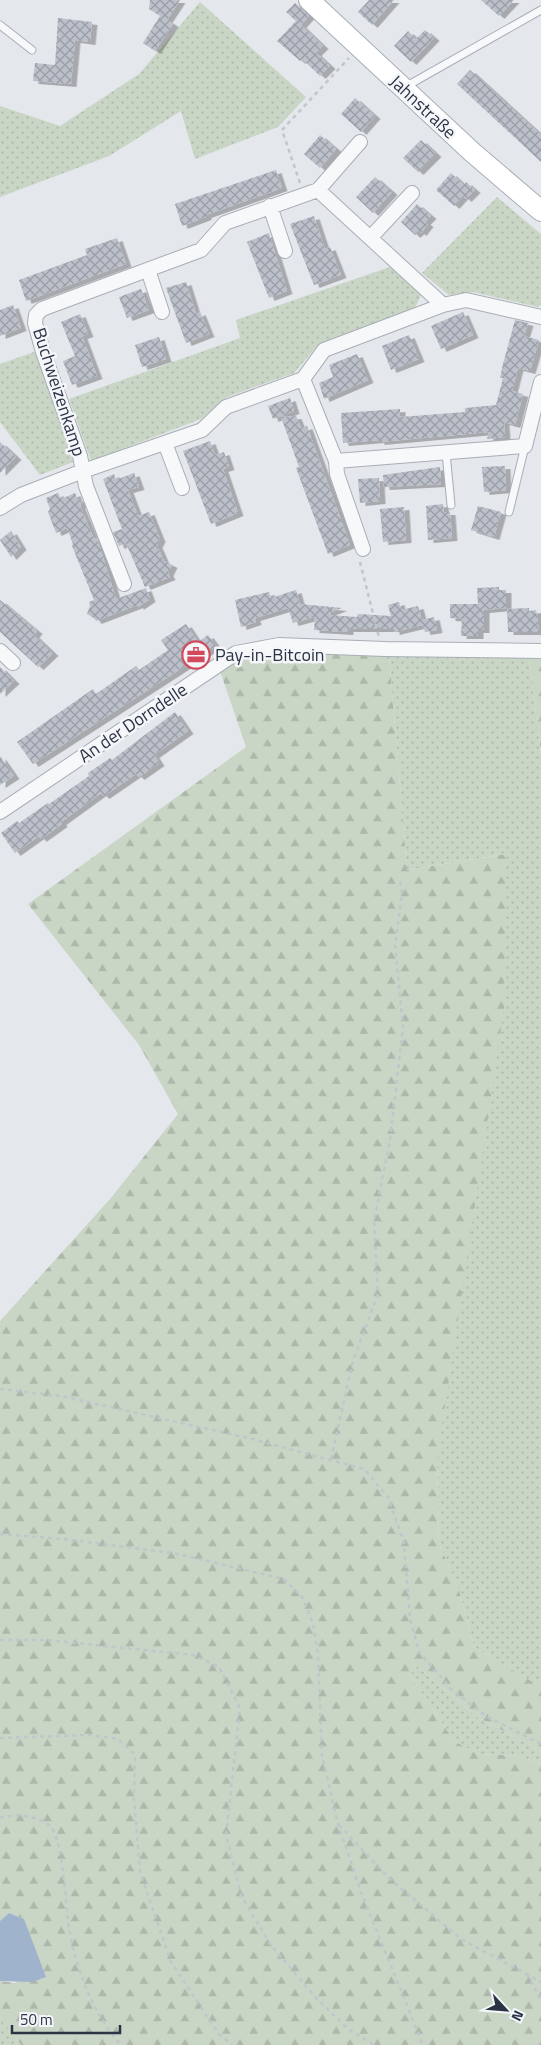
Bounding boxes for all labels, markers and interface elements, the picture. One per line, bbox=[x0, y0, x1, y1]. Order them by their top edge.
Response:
street label: Jahnstraße bbox=[384, 68, 463, 145]
street label: Buchweizenkamp bbox=[26, 324, 93, 460]
office icon: Pay-in-Bitcoin bbox=[181, 640, 211, 670]
place label: Pay-in-Bitcoin bbox=[215, 641, 325, 668]
street label: An der Dorndelle bbox=[73, 676, 193, 769]
north arrow bbox=[481, 1985, 531, 2035]
scale bar bbox=[12, 2002, 120, 2034]
text: N bbox=[507, 2007, 530, 2025]
text: 50 m bbox=[20, 2008, 53, 2031]

